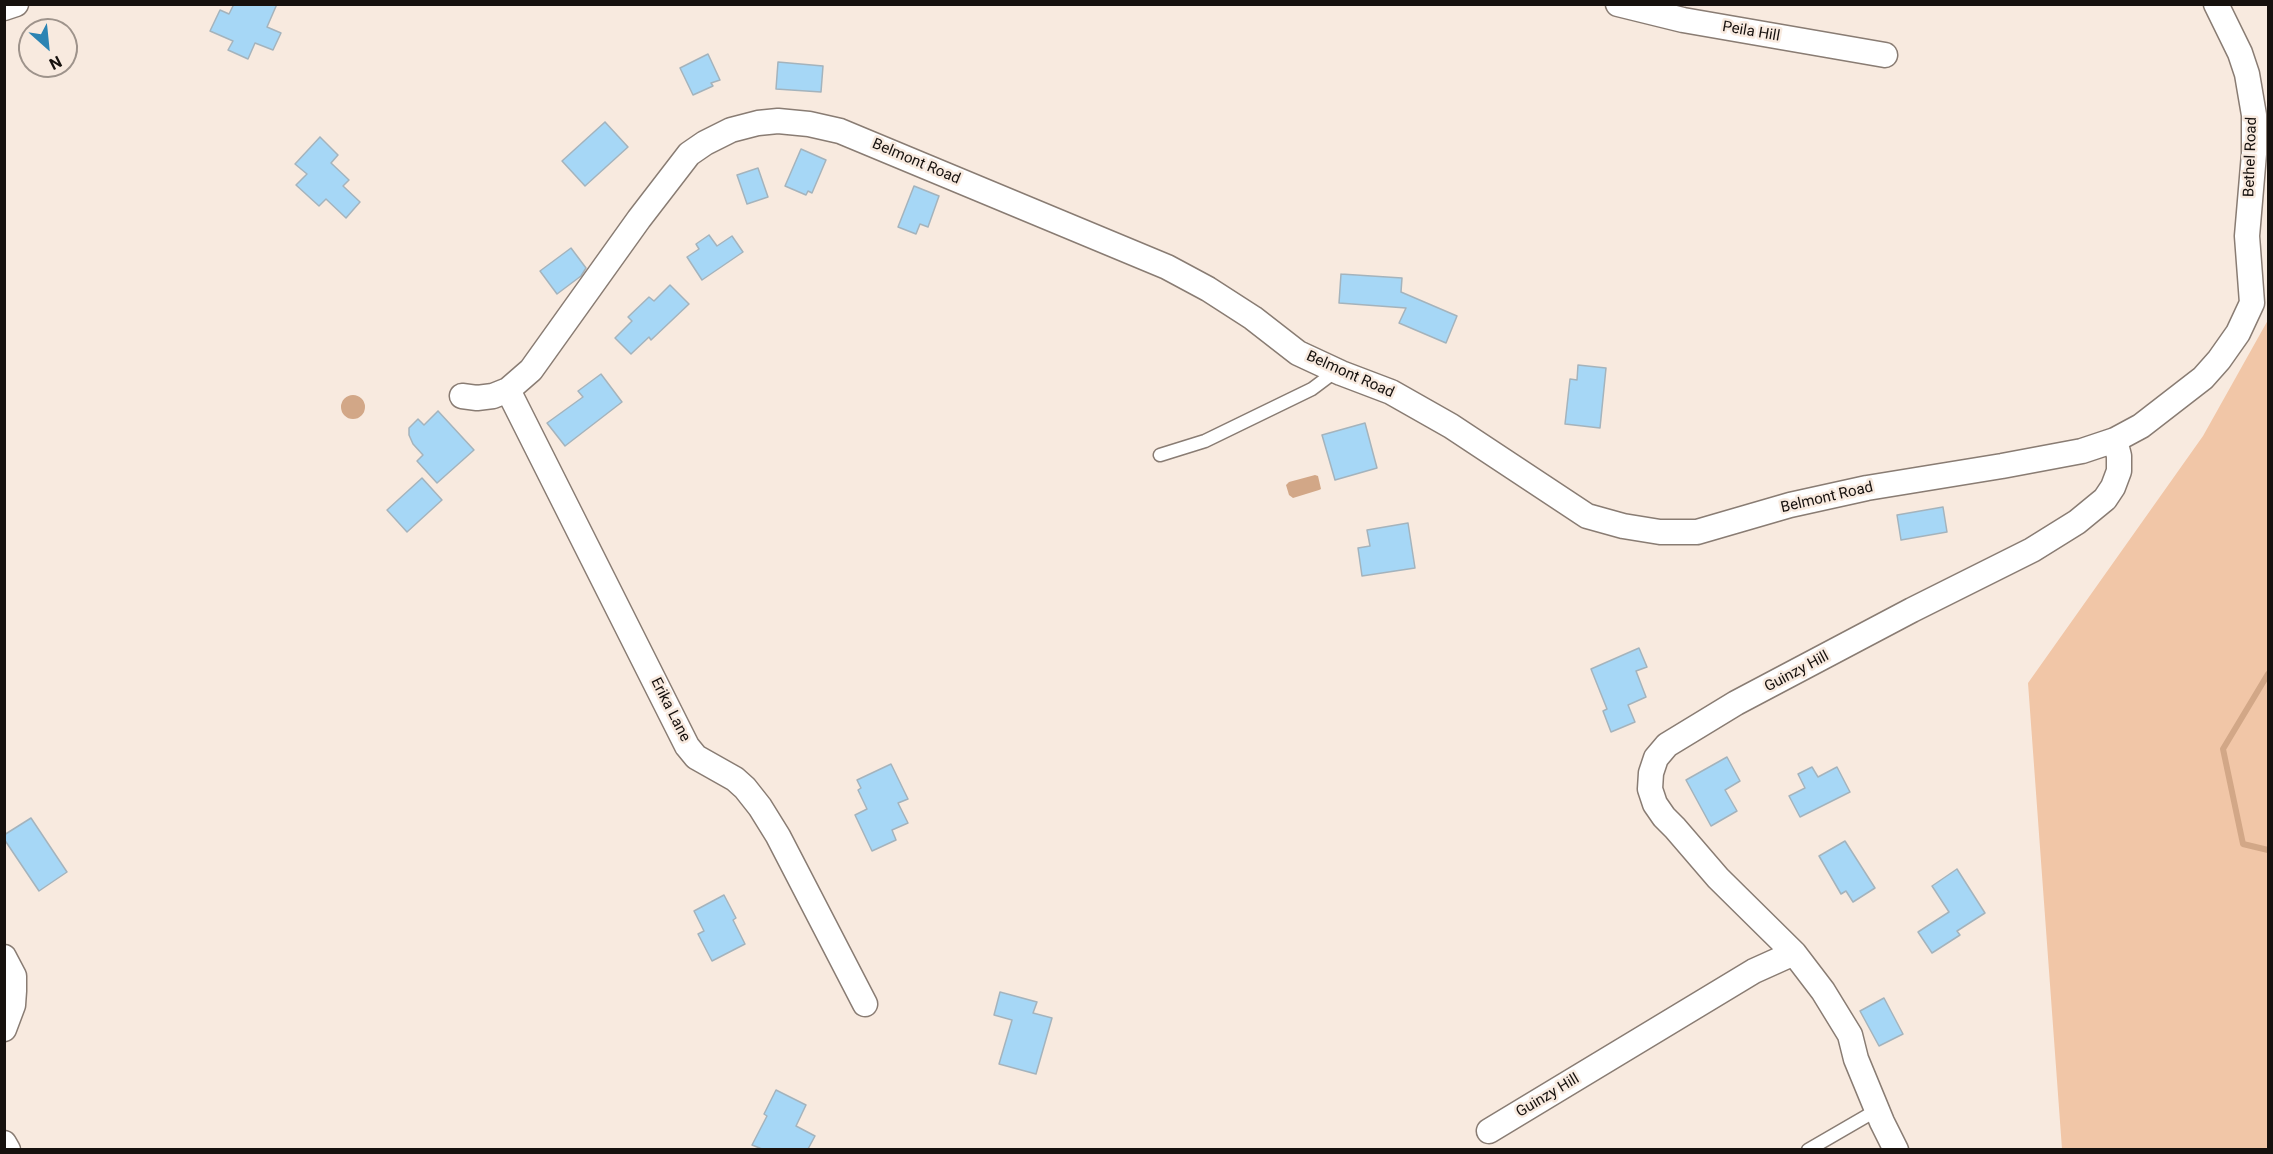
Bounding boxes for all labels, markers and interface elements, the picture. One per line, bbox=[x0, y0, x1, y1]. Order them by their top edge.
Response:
north arrow bbox=[18, 18, 78, 78]
street label: Peila Hill bbox=[1721, 18, 1781, 46]
text: N bbox=[46, 52, 65, 74]
street label: Bethel Road bbox=[2241, 117, 2261, 197]
street label: Belmont Road bbox=[869, 135, 963, 189]
street label: Belmont Road bbox=[1303, 348, 1397, 402]
street label: Belmont Road bbox=[1779, 479, 1875, 517]
street label: Guinzy Hill bbox=[1762, 648, 1832, 696]
street label: Erika Lane bbox=[646, 675, 694, 745]
street label: Guinzy Hill bbox=[1513, 1070, 1583, 1122]

